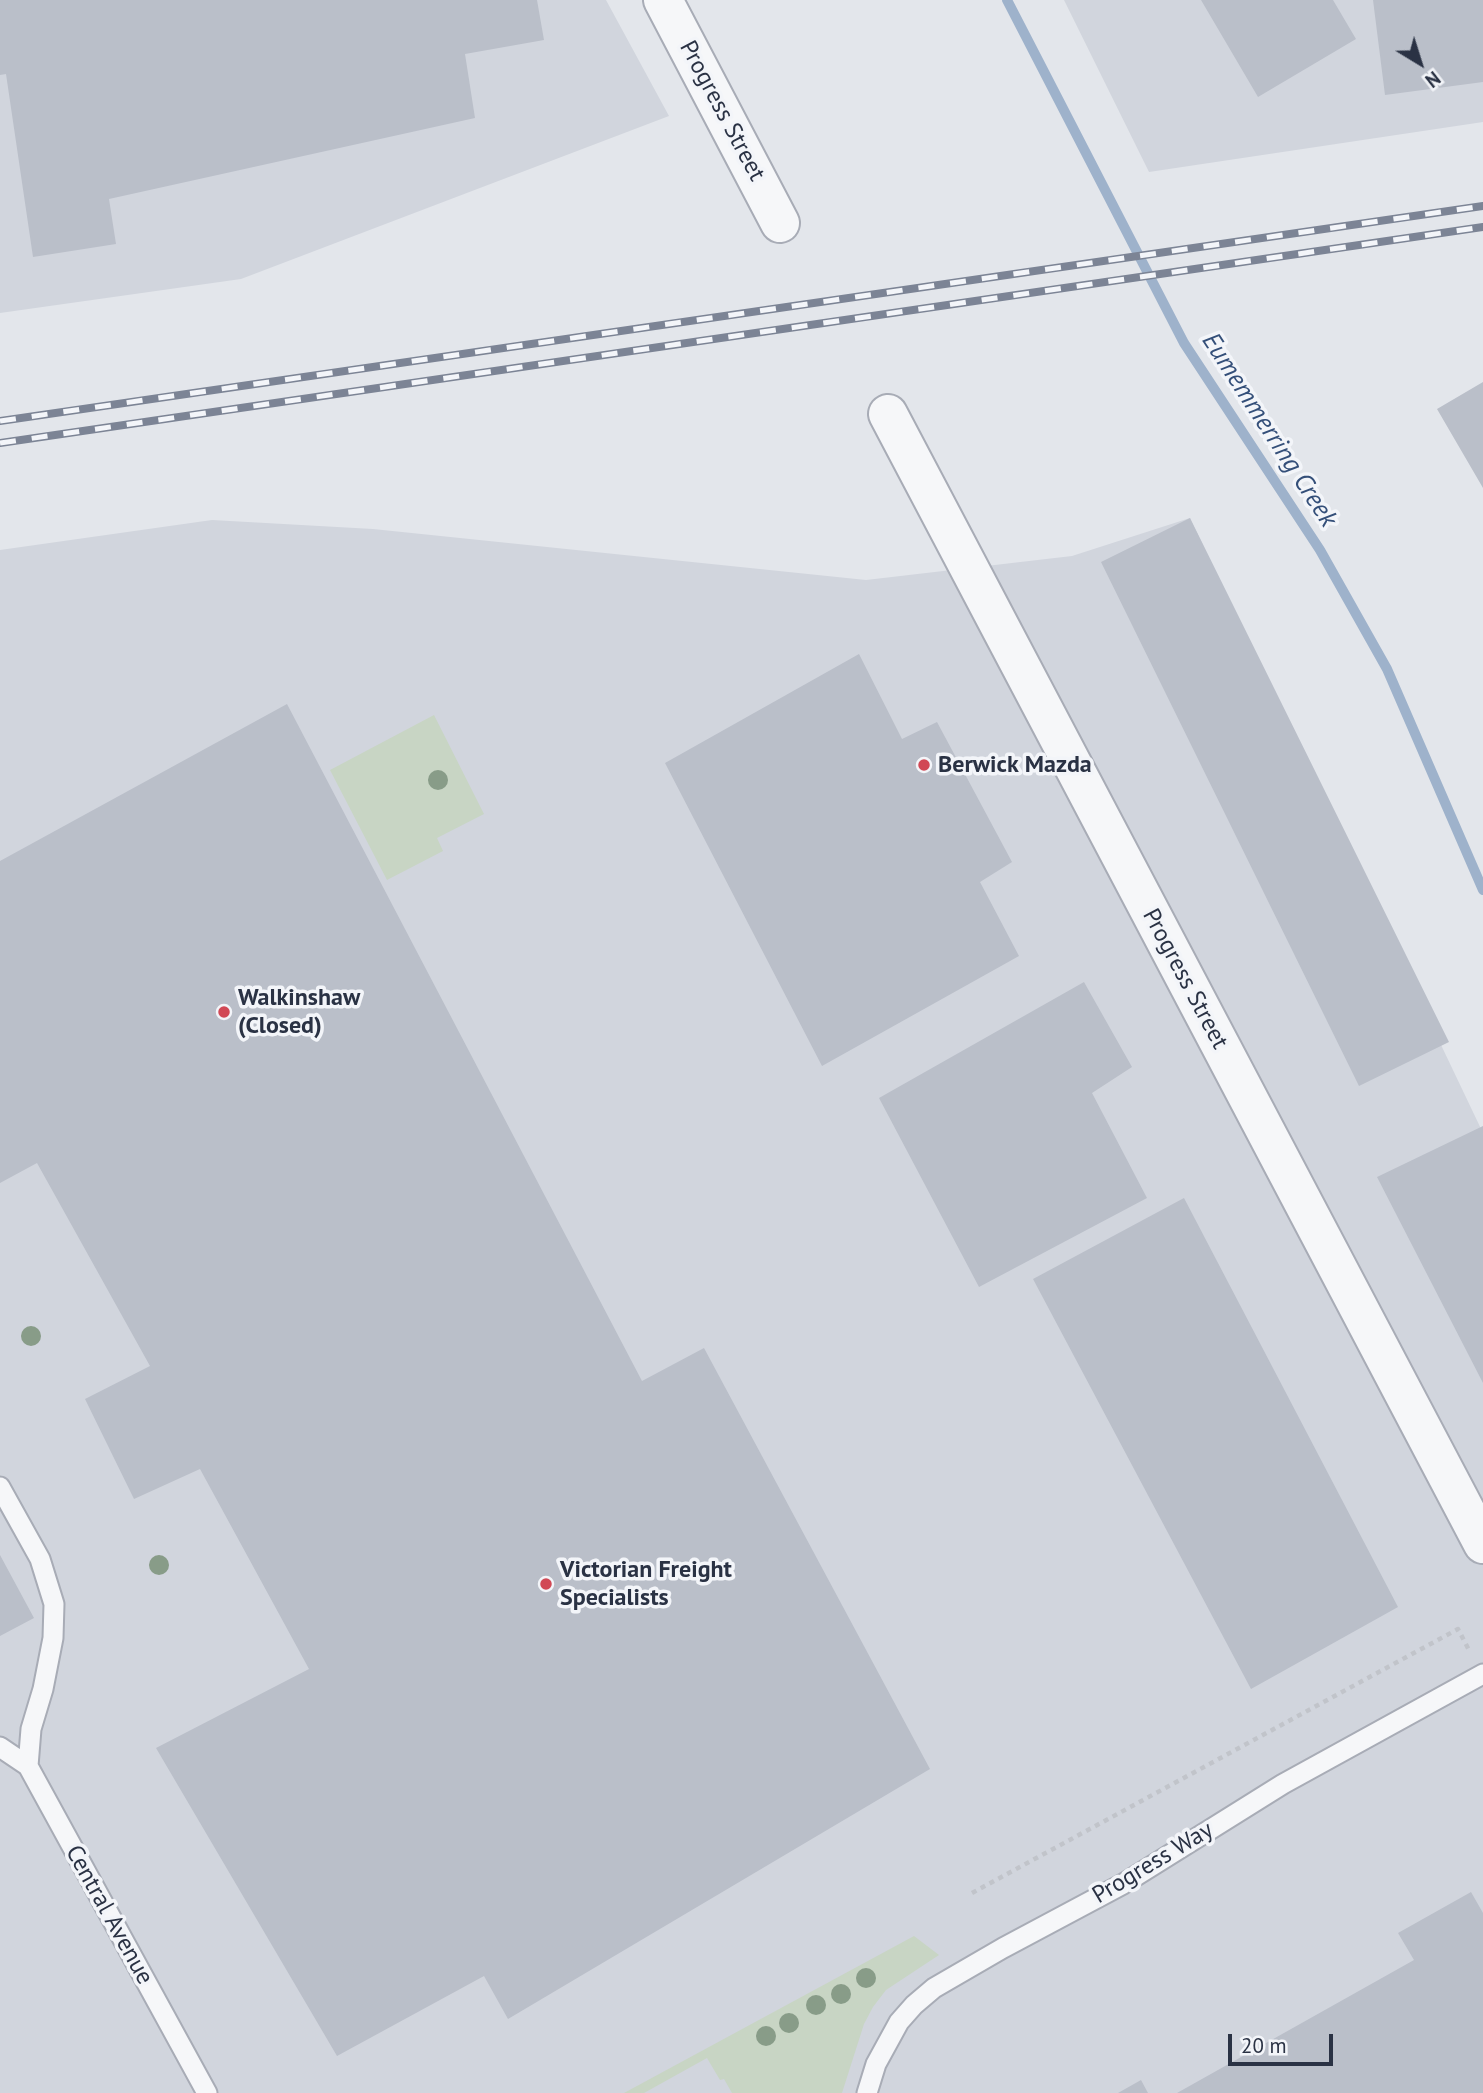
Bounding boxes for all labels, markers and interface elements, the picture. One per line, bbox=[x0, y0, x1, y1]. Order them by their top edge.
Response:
north arrow bbox=[1385, 28, 1455, 98]
street label: Progress Street bbox=[673, 36, 771, 186]
text: N bbox=[1421, 66, 1445, 93]
water label: Eumemmerring Creek bbox=[1195, 327, 1343, 533]
place label: Berwick Mazda bbox=[938, 751, 1092, 779]
marker: Berwick Mazda bbox=[916, 757, 932, 773]
street label: Progress Street bbox=[1136, 904, 1234, 1054]
place label: Walkinshaw (Closed) bbox=[238, 984, 360, 1040]
marker: Walkinshaw (Closed) bbox=[216, 1004, 232, 1020]
place label: Victorian Freight Specialists bbox=[560, 1556, 732, 1612]
marker: Victorian Freight Specialists bbox=[538, 1576, 554, 1592]
street label: Progress Way bbox=[1088, 1816, 1218, 1910]
street label: Central Avenue bbox=[59, 1840, 159, 1990]
scale bar bbox=[1231, 2020, 1336, 2064]
text: 20 m bbox=[1241, 2032, 1287, 2059]

